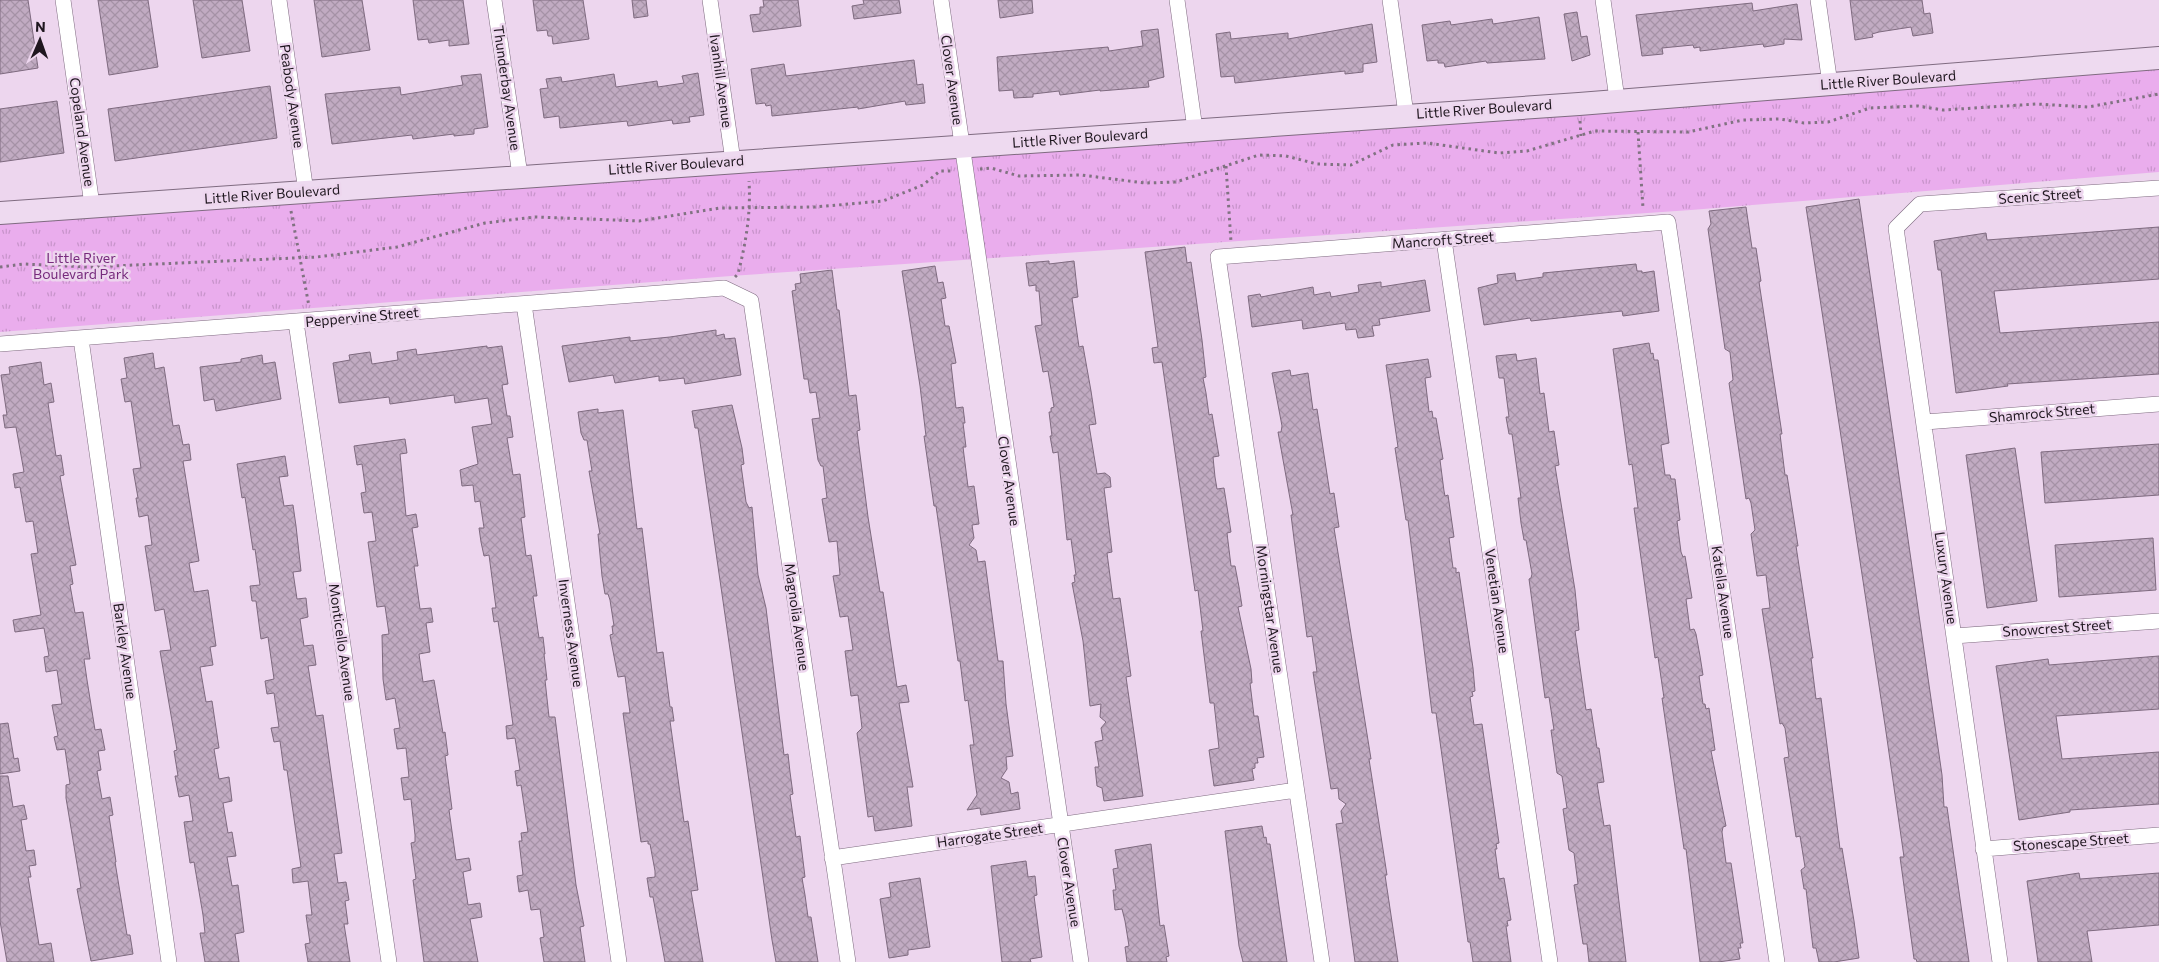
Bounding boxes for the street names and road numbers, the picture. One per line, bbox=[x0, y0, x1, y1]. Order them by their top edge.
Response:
street label: Thunderbay Avenue bbox=[490, 24, 525, 151]
street label: Ivanhill Avenue bbox=[707, 33, 736, 129]
street label: Clover Avenue bbox=[938, 34, 967, 126]
street label: Peabody Avenue bbox=[277, 43, 308, 149]
street label: Little River Boulevard bbox=[1819, 66, 1956, 93]
street label: Copeland Avenue bbox=[66, 76, 99, 188]
street label: Little River Boulevard bbox=[1415, 95, 1552, 122]
street label: Little River Boulevard bbox=[1011, 124, 1148, 151]
street label: Little River Boulevard bbox=[607, 151, 744, 178]
street label: Little River Boulevard bbox=[203, 180, 340, 207]
street label: Scenic Street bbox=[1998, 184, 2082, 207]
street label: Mancroft Street bbox=[1391, 227, 1495, 252]
street label: Peppervine Street bbox=[304, 303, 420, 330]
street label: Shamrock Street bbox=[1988, 399, 2096, 426]
street label: Clover Avenue bbox=[995, 435, 1024, 527]
street label: Luxury Avenue bbox=[1932, 531, 1961, 625]
street label: Morningstar Avenue bbox=[1253, 544, 1288, 674]
street label: Katella Avenue bbox=[1709, 544, 1738, 639]
street label: Venetian Avenue bbox=[1482, 548, 1513, 654]
street label: Magnolia Avenue bbox=[782, 562, 813, 672]
street label: Inverness Avenue bbox=[555, 578, 588, 688]
street label: Monticello Avenue bbox=[326, 582, 359, 702]
street label: Barkley Avenue bbox=[110, 602, 141, 700]
street label: Snowcrest Street bbox=[2002, 615, 2112, 640]
street label: Harrogate Street bbox=[936, 819, 1044, 850]
street label: Stonescape Street bbox=[2013, 829, 2130, 854]
street label: Clover Avenue bbox=[1054, 836, 1085, 928]

